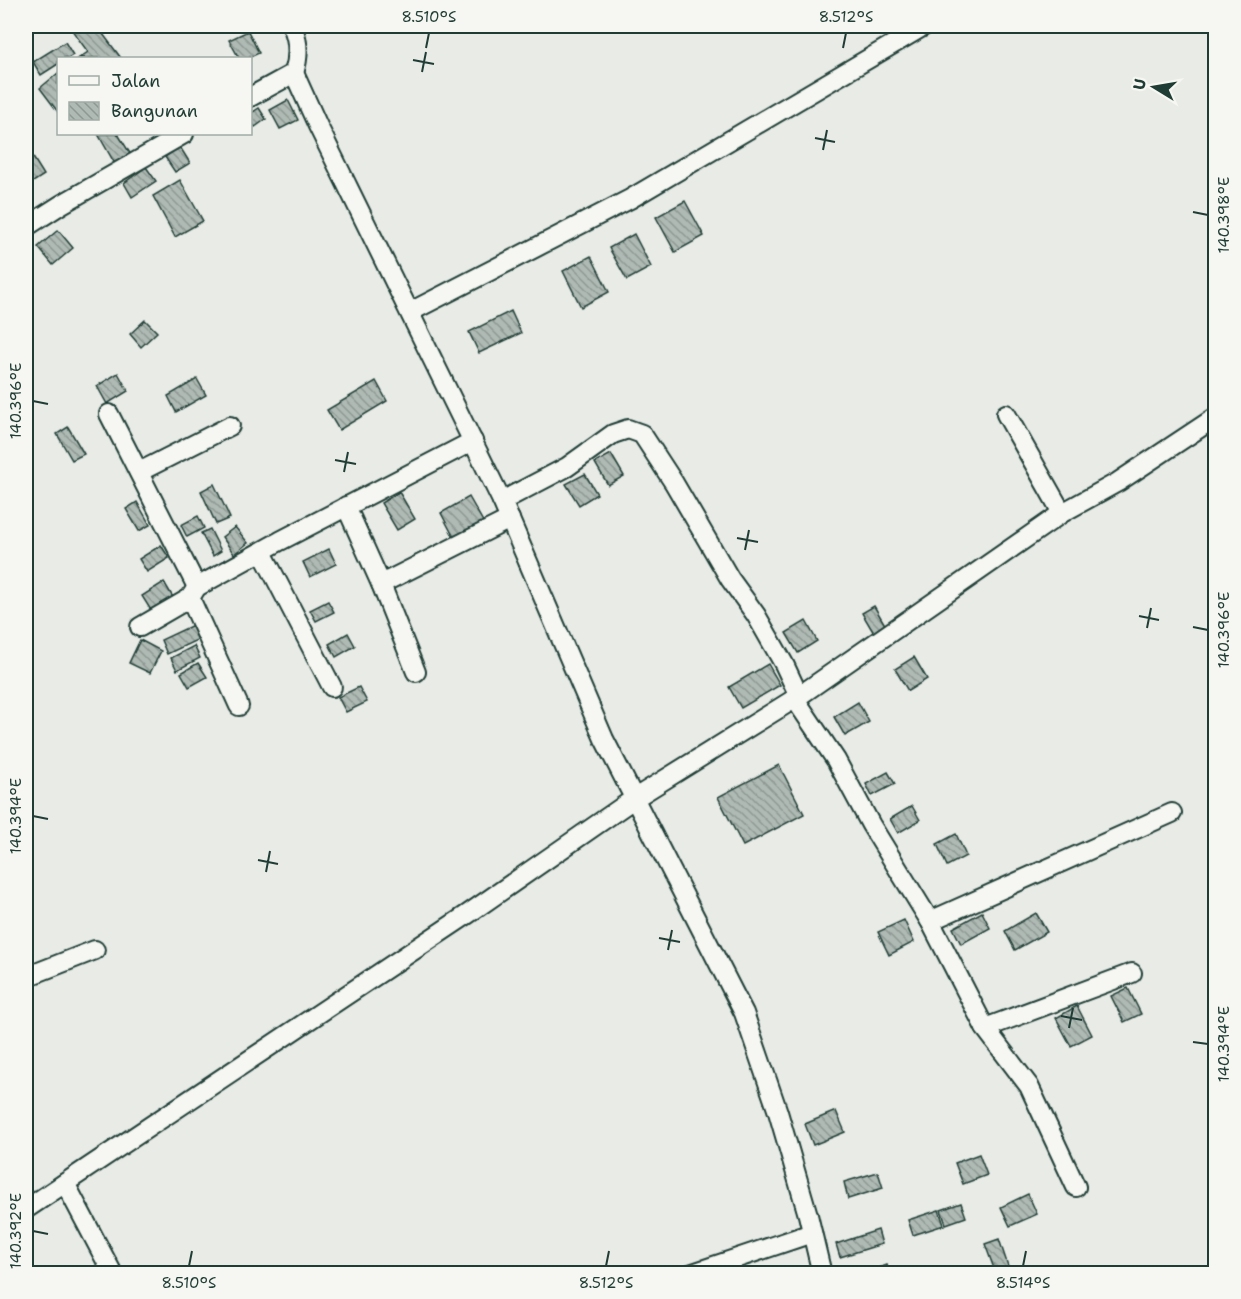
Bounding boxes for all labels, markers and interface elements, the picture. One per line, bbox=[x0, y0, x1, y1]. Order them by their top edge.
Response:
text: 8.510°S bbox=[402, 7, 456, 27]
text: 8.512°S bbox=[819, 7, 873, 27]
legend bbox=[57, 57, 252, 135]
north arrow bbox=[1124, 57, 1184, 117]
text: Jalan bbox=[111, 69, 160, 93]
text: U bbox=[1128, 77, 1151, 92]
text: Bangunan bbox=[111, 99, 198, 123]
text: 140.398°E bbox=[1214, 177, 1234, 253]
text: 140.396°E bbox=[6, 363, 26, 439]
text: 140.396°E bbox=[1214, 592, 1234, 668]
text: 140.394°E bbox=[6, 778, 26, 854]
text: 140.394°E bbox=[1214, 1006, 1234, 1082]
text: 140.392°E bbox=[6, 1193, 26, 1269]
text: 8.510°S bbox=[162, 1273, 216, 1293]
text: 8.512°S bbox=[579, 1273, 633, 1293]
text: 8.514°S bbox=[996, 1273, 1050, 1293]

